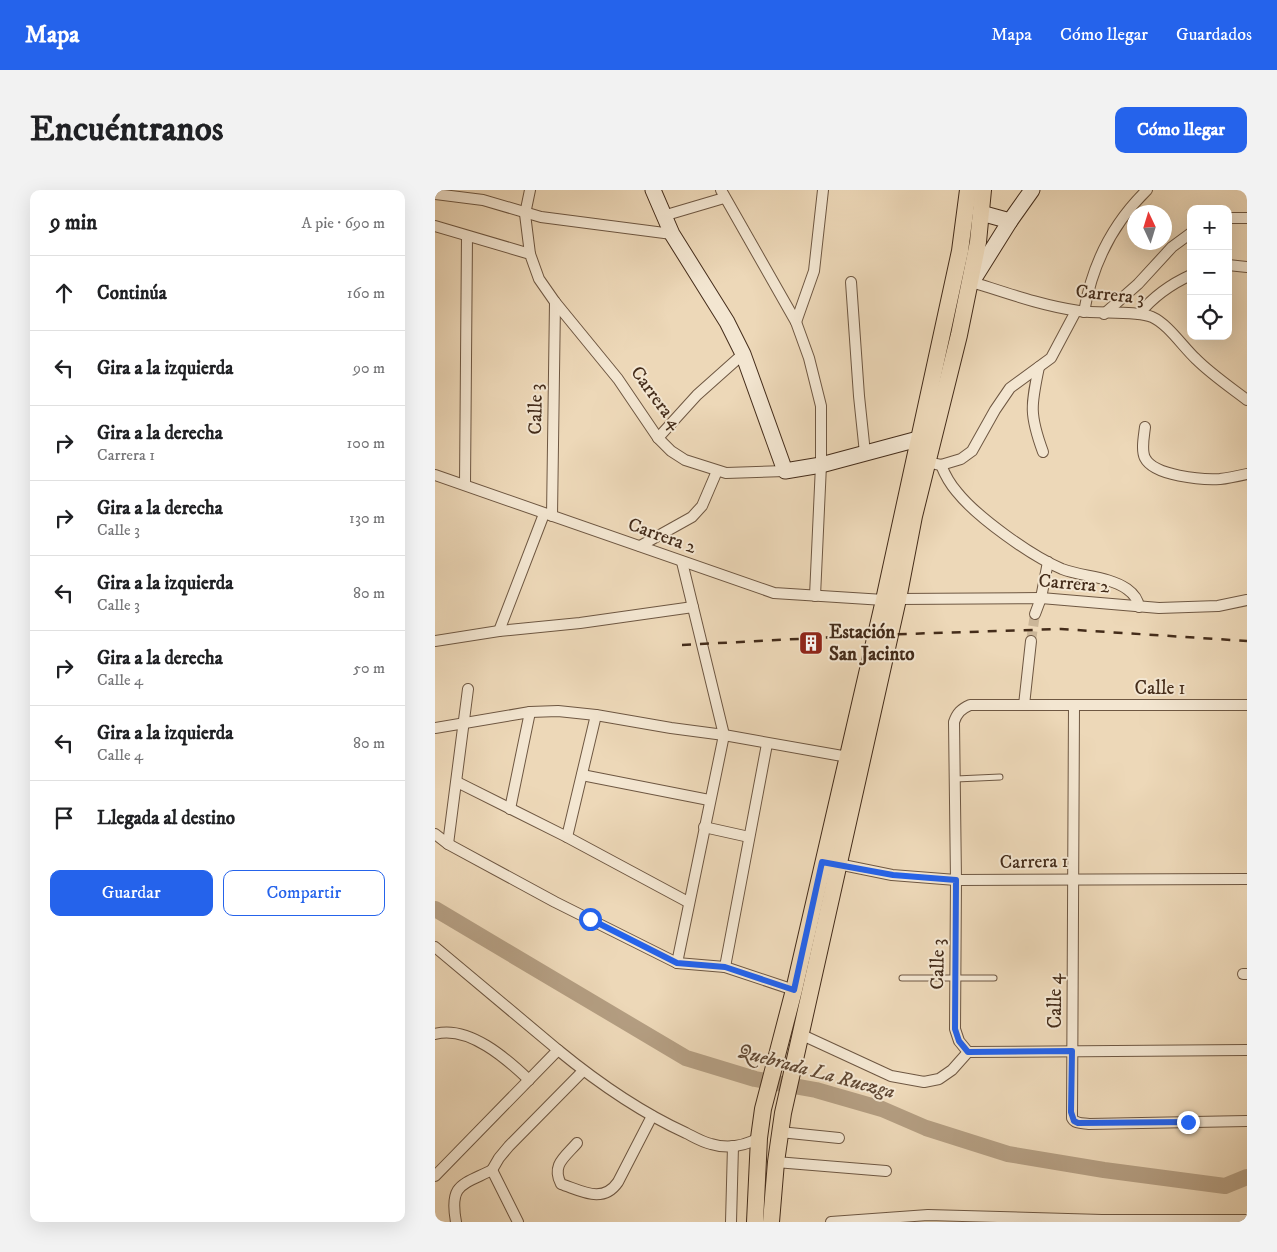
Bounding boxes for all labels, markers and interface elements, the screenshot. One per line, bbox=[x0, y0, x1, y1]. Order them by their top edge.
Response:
text: Mapa bbox=[25, 20, 79, 50]
text: Mapa bbox=[991, 24, 1032, 46]
text: Cómo llegar bbox=[1060, 24, 1148, 46]
text: Guardados bbox=[1176, 24, 1252, 46]
button: Cómo llegar bbox=[1115, 107, 1247, 153]
text: Encuéntranos bbox=[30, 108, 224, 152]
north arrow bbox=[1127, 205, 1172, 250]
map controls bbox=[1187, 205, 1232, 340]
button: + bbox=[1187, 205, 1232, 250]
text: 9 min bbox=[50, 210, 97, 236]
text: A pie · 690 m bbox=[302, 213, 385, 233]
button: − bbox=[1187, 250, 1232, 295]
icon: ahead bbox=[50, 279, 78, 307]
street label: Carrera 3 bbox=[1074, 280, 1146, 310]
text: Continúa bbox=[97, 282, 167, 305]
text: 160 m bbox=[347, 283, 385, 303]
button: locate bbox=[1187, 295, 1232, 340]
icon: left bbox=[50, 354, 78, 382]
text: Gira a la izquierda bbox=[97, 357, 233, 380]
text: 90 m bbox=[353, 358, 385, 378]
street label: Carrera 4 bbox=[625, 362, 687, 435]
street label: Calle 3 bbox=[524, 383, 548, 435]
text: Gira a la derecha bbox=[97, 422, 223, 445]
icon: right bbox=[50, 429, 78, 457]
text: 100 m bbox=[347, 433, 385, 453]
text: Carrera 1 bbox=[97, 445, 155, 465]
text: Gira a la derecha bbox=[97, 497, 223, 520]
icon: right bbox=[50, 504, 78, 532]
text: 130 m bbox=[349, 508, 385, 528]
street label: Carrera 2 bbox=[625, 513, 700, 559]
text: Calle 3 bbox=[97, 520, 140, 540]
street label: Carrera 2 bbox=[1038, 569, 1111, 599]
text: Gira a la izquierda bbox=[97, 572, 233, 595]
icon: left bbox=[50, 579, 78, 607]
text: 80 m bbox=[353, 583, 385, 603]
text: Calle 3 bbox=[97, 595, 140, 615]
place label: Estación San Jacinto bbox=[829, 621, 915, 666]
building icon: Estación San Jacinto bbox=[798, 630, 824, 656]
text: Gira a la derecha bbox=[97, 647, 223, 670]
icon: right bbox=[50, 654, 78, 682]
text: 50 m bbox=[353, 658, 385, 678]
text: Calle 4 bbox=[97, 670, 143, 690]
street label: Calle 1 bbox=[1135, 677, 1186, 700]
text: Gira a la izquierda bbox=[97, 722, 233, 745]
icon: left bbox=[50, 729, 78, 757]
text: 80 m bbox=[353, 733, 385, 753]
text: Calle 4 bbox=[97, 745, 143, 765]
icon: arrive bbox=[50, 804, 78, 832]
text: Llegada al destino bbox=[97, 807, 235, 830]
street label: Carrera 1 bbox=[999, 850, 1069, 874]
button: Guardar bbox=[50, 870, 213, 916]
button: Compartir bbox=[223, 870, 385, 916]
route start bbox=[579, 908, 602, 931]
street label: Calle 3 bbox=[926, 938, 950, 990]
street label: Calle 4 bbox=[1044, 972, 1067, 1028]
water label: Quebrada La Ruezga bbox=[734, 1039, 898, 1105]
route end bbox=[1177, 1111, 1200, 1134]

